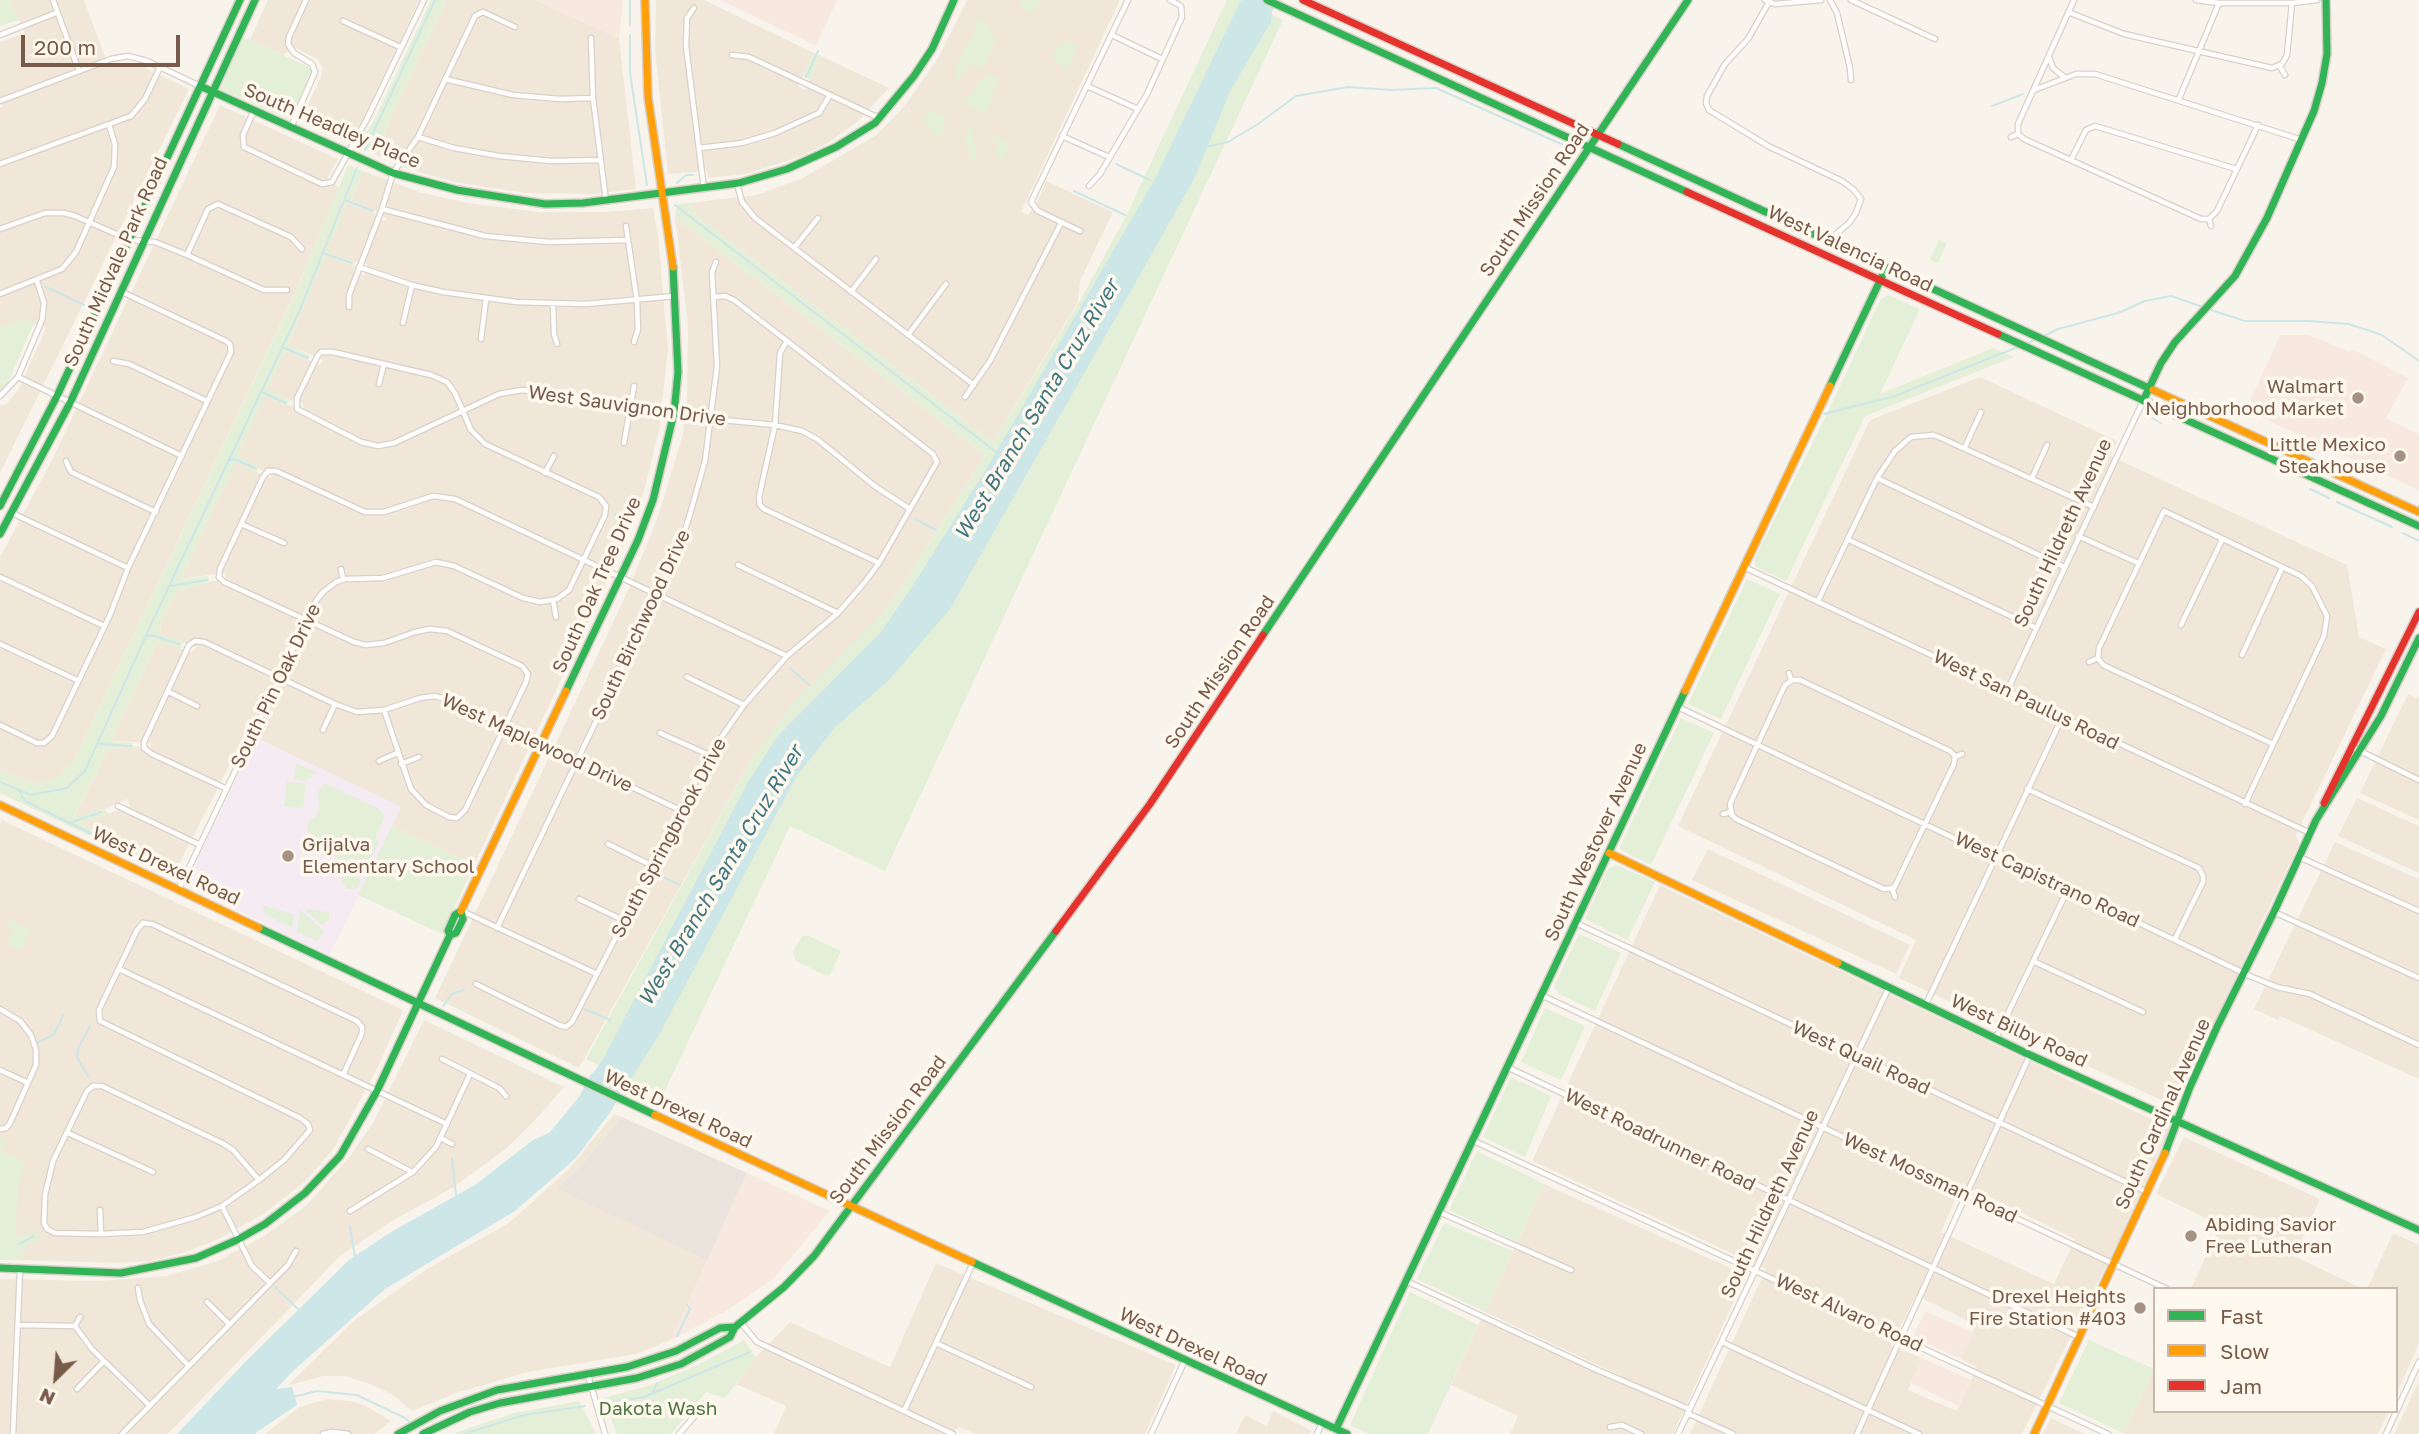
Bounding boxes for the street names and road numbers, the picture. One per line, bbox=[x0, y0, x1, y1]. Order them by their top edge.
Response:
street label: South Headley Place bbox=[240, 78, 424, 174]
street label: South Mission Road bbox=[1475, 119, 1595, 281]
street label: South Midvale Park Road bbox=[59, 154, 173, 370]
street label: West Valencia Road bbox=[1764, 201, 1936, 297]
street label: West Sauvignon Drive bbox=[527, 381, 727, 431]
street label: South Hildreth Avenue bbox=[2009, 435, 2117, 631]
street label: South Oak Tree Drive bbox=[548, 493, 646, 677]
street label: South Birchwood Drive bbox=[587, 526, 695, 724]
street label: South Mission Road bbox=[1160, 591, 1280, 753]
street label: South Pin Oak Drive bbox=[226, 600, 326, 772]
street label: West San Paulus Road bbox=[1929, 645, 2123, 755]
street label: West Maplewood Drive bbox=[438, 689, 636, 797]
street label: South Springbrook Drive bbox=[607, 734, 731, 942]
street label: South Westover Avenue bbox=[1540, 739, 1652, 945]
street label: West Drexel Road bbox=[88, 822, 244, 910]
street label: West Capistrano Road bbox=[1951, 827, 2143, 933]
street label: West Bilby Road bbox=[1947, 989, 2091, 1073]
street label: South Cardinal Avenue bbox=[2110, 1015, 2216, 1213]
street label: West Quail Road bbox=[1788, 1016, 1934, 1100]
street label: South Mission Road bbox=[825, 1051, 951, 1209]
street label: West Drexel Road bbox=[600, 1065, 756, 1153]
street label: West Roadrunner Road bbox=[1561, 1084, 1759, 1196]
street label: South Hildreth Avenue bbox=[1716, 1106, 1824, 1302]
street label: West Mossman Road bbox=[1839, 1128, 2021, 1228]
street label: West Alvaro Road bbox=[1772, 1269, 1926, 1357]
street label: West Drexel Road bbox=[1115, 1303, 1271, 1391]

